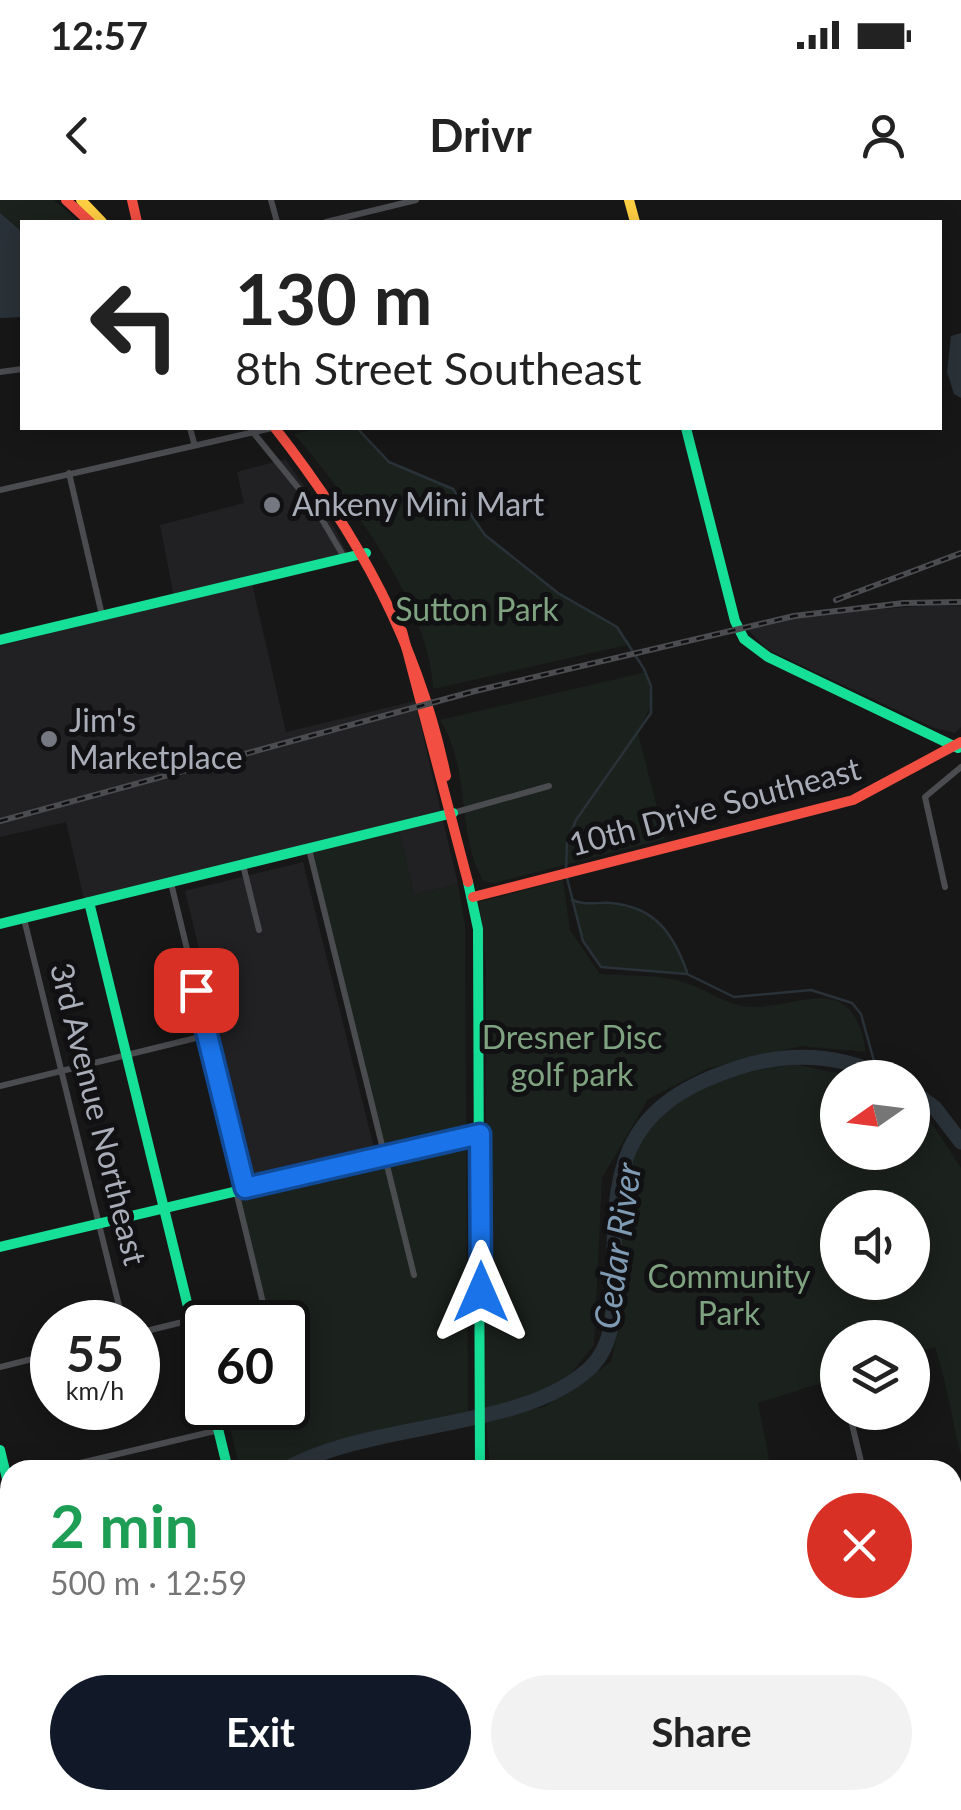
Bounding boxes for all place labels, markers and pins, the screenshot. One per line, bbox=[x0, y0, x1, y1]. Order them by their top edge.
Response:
place label: Ankeny Mini Mart bbox=[292, 484, 545, 523]
marker: Ankeny Mini Mart bbox=[261, 494, 283, 516]
place label: Jim's Marketplace bbox=[69, 700, 243, 776]
marker: Jim's Marketplace bbox=[38, 728, 60, 750]
pin bbox=[154, 948, 239, 1033]

